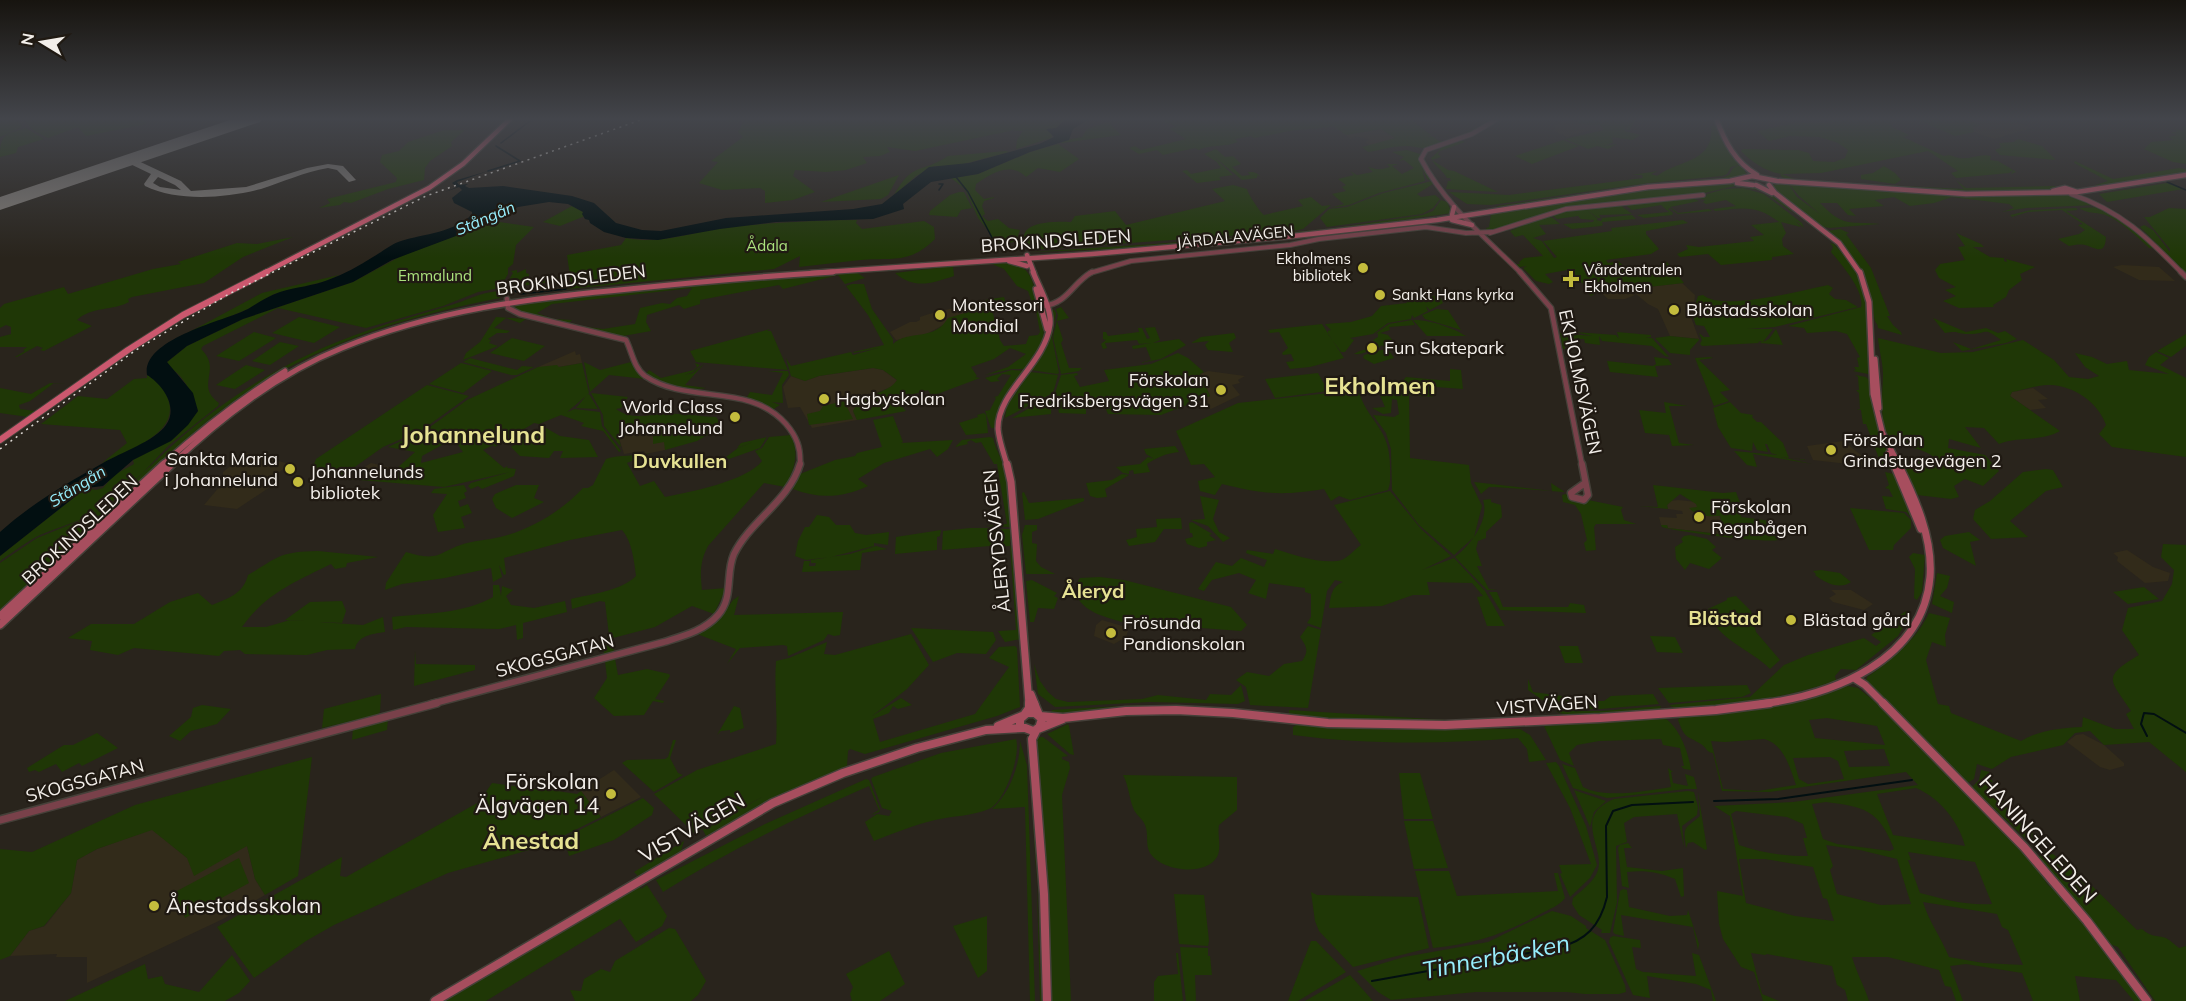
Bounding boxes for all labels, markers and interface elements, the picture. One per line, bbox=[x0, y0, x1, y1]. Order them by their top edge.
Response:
north arrow bbox=[12, 12, 72, 72]
text: N bbox=[16, 31, 38, 47]
water label: Stångån bbox=[452, 196, 518, 240]
street label: JÄRDALAVÄGEN bbox=[1175, 221, 1295, 252]
street label: BROKINDSLEDEN bbox=[980, 224, 1132, 257]
park label: Ådala bbox=[746, 235, 788, 255]
place label: Ekholmens bibliotek bbox=[1276, 249, 1351, 285]
street label: BROKINDSLEDEN bbox=[495, 259, 647, 300]
place label: Vårdcentralen Ekholmen bbox=[1584, 260, 1682, 296]
marker: Ekholmens bibliotek bbox=[1356, 261, 1370, 275]
park label: Emmalund bbox=[398, 266, 472, 285]
marker: Vårdcentralen Ekholmen bbox=[1562, 270, 1580, 288]
place label: Sankt Hans kyrka bbox=[1392, 285, 1514, 304]
marker: Sankt Hans kyrka bbox=[1373, 288, 1387, 302]
place label: Montessori Mondial bbox=[952, 293, 1043, 337]
place label: Blästadsskolan bbox=[1686, 298, 1813, 321]
marker: Blästadsskolan bbox=[1667, 303, 1681, 317]
street label: EKHOLMSVÄGEN bbox=[1554, 307, 1607, 457]
marker: Montessori Mondial bbox=[933, 308, 947, 322]
place label: Fun Skatepark bbox=[1384, 336, 1505, 359]
marker: Fun Skatepark bbox=[1365, 341, 1379, 355]
place label: Förskolan Fredriksbergsvägen 31 bbox=[1019, 368, 1209, 412]
district label: Ekholmen bbox=[1324, 370, 1436, 400]
marker: Förskolan Fredriksbergsvägen 31 bbox=[1214, 383, 1228, 397]
place label: Hagbyskolan bbox=[836, 387, 945, 410]
marker: Hagbyskolan bbox=[817, 392, 831, 406]
place label: World Class Johannelund bbox=[619, 395, 723, 439]
marker: World Class Johannelund bbox=[728, 410, 742, 424]
district label: Johannelund bbox=[401, 419, 545, 449]
place label: Förskolan Grindstugevägen 2 bbox=[1843, 428, 2001, 472]
marker: Förskolan Grindstugevägen 2 bbox=[1824, 443, 1838, 457]
place label: Sankta Maria i Johannelund bbox=[165, 447, 278, 491]
district label: Duvkullen bbox=[633, 448, 727, 473]
place label: Johannelunds bibliotek bbox=[310, 460, 423, 504]
water label: Stångån bbox=[45, 461, 109, 511]
marker: Sankta Maria i Johannelund bbox=[283, 462, 297, 476]
street label: ÅLERYDSVÄGEN bbox=[978, 469, 1015, 614]
street label: BROKINDSLEDEN bbox=[17, 470, 143, 589]
marker: Johannelunds bibliotek bbox=[291, 475, 305, 489]
place label: Förskolan Regnbågen bbox=[1711, 495, 1807, 539]
marker: Förskolan Regnbågen bbox=[1692, 510, 1706, 524]
district label: Åleryd bbox=[1062, 578, 1124, 603]
district label: Blästad bbox=[1688, 605, 1762, 630]
place label: Blästad gård bbox=[1803, 608, 1911, 631]
place label: Frösunda Pandionskolan bbox=[1123, 611, 1245, 655]
marker: Blästad gård bbox=[1784, 613, 1798, 627]
marker: Frösunda Pandionskolan bbox=[1104, 626, 1118, 640]
street label: SKOGSGATAN bbox=[493, 629, 617, 682]
street label: VISTVÄGEN bbox=[1496, 690, 1598, 719]
street label: SKOGSGATAN bbox=[23, 754, 147, 807]
place label: Förskolan Älgvägen 14 bbox=[475, 768, 599, 818]
street label: HANINGELEDEN bbox=[1974, 769, 2103, 908]
street label: VISTVÄGEN bbox=[634, 786, 749, 868]
marker: Förskolan Älgvägen 14 bbox=[604, 787, 618, 801]
district label: Ånestad bbox=[483, 825, 579, 855]
place label: Ånestadsskolan bbox=[166, 892, 321, 918]
marker: Ånestadsskolan bbox=[147, 899, 161, 913]
water label: Tinnerbäcken bbox=[1419, 927, 1572, 985]

